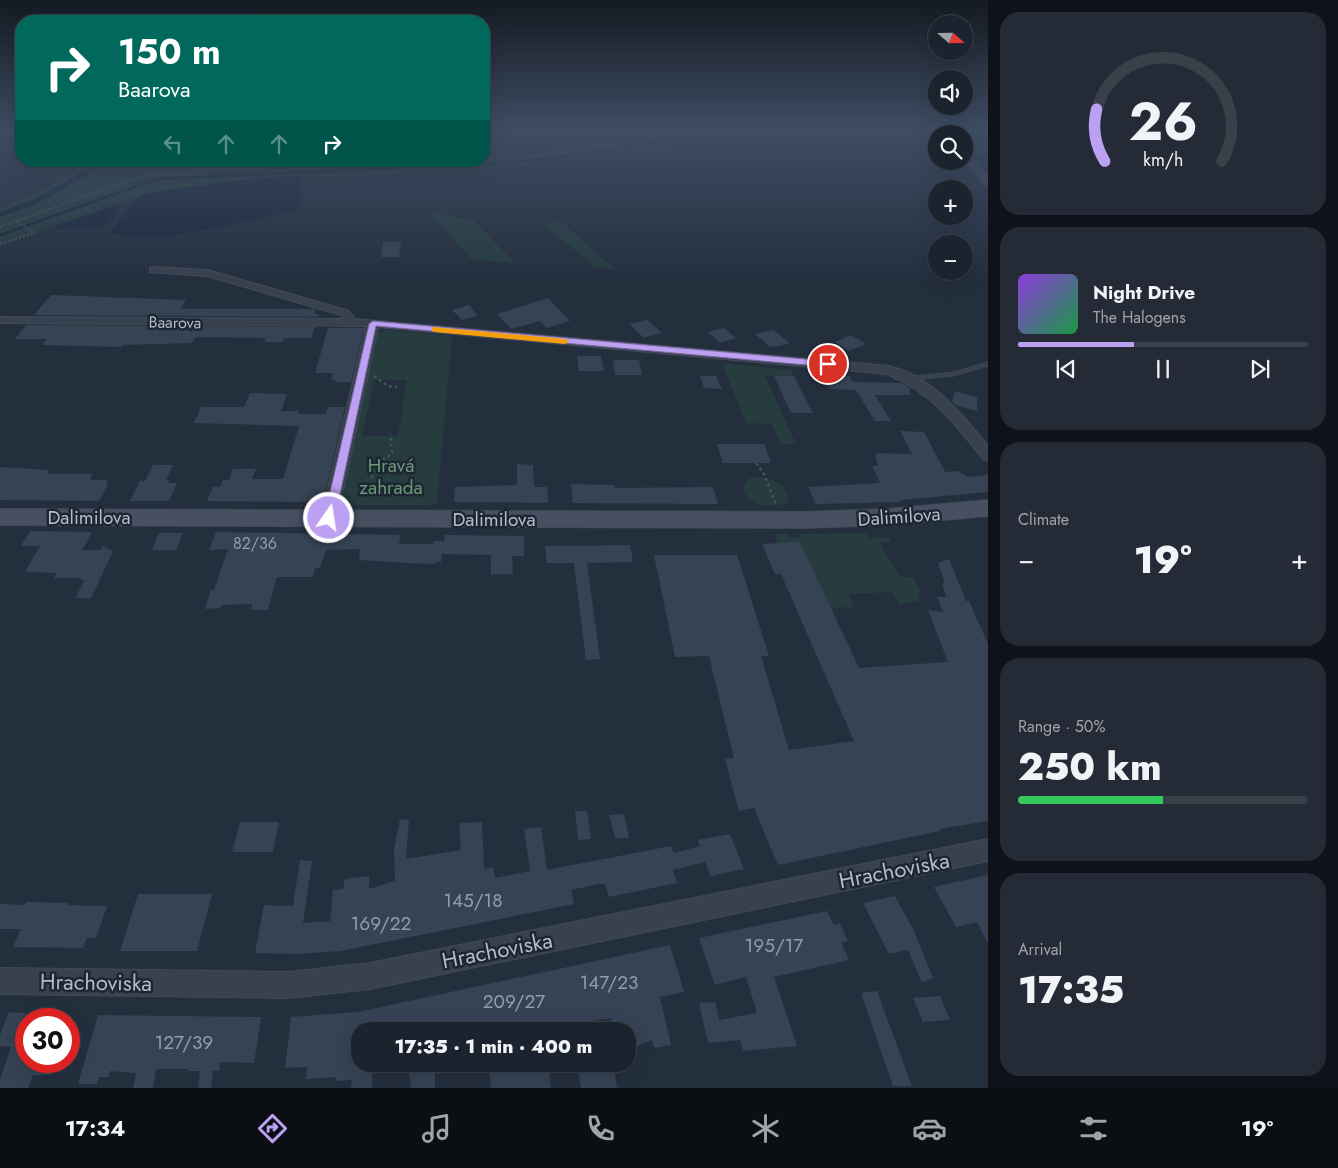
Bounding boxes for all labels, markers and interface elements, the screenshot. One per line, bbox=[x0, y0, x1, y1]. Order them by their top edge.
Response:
north arrow bbox=[928, 15, 972, 60]
map controls bbox=[928, 15, 973, 280]
text: 150 m bbox=[118, 27, 221, 77]
icon: right bbox=[35, 35, 100, 100]
button: sound bbox=[928, 70, 973, 115]
text: Baarova bbox=[118, 73, 191, 105]
text: 26 bbox=[1129, 84, 1197, 160]
button: search bbox=[928, 125, 973, 170]
icon: left bbox=[159, 130, 187, 158]
icon: ahead bbox=[212, 130, 240, 158]
icon: ahead bbox=[265, 130, 293, 158]
icon: right bbox=[318, 130, 346, 158]
text: km/h bbox=[1143, 147, 1183, 173]
button: + bbox=[928, 180, 973, 225]
button: − bbox=[928, 235, 973, 280]
text: Night Drive bbox=[1093, 279, 1195, 306]
text: The Halogens bbox=[1093, 306, 1186, 329]
street label: Baarova bbox=[148, 311, 202, 334]
pin bbox=[807, 343, 849, 385]
icon: arrive bbox=[814, 350, 842, 378]
icon: previous bbox=[1052, 355, 1080, 383]
icon: pause bbox=[1149, 355, 1177, 383]
icon: next bbox=[1246, 355, 1274, 383]
park label: Hravá zahrada bbox=[359, 452, 423, 501]
position arrow bbox=[302, 491, 354, 543]
street label: Dalimilova bbox=[857, 500, 941, 533]
street label: Dalimilova bbox=[47, 504, 131, 531]
street label: Dalimilova bbox=[452, 506, 536, 533]
text: Climate bbox=[1018, 508, 1069, 531]
house number: 82/36 bbox=[233, 532, 277, 555]
text: 19° bbox=[1134, 532, 1192, 587]
text: − bbox=[1018, 539, 1035, 580]
text: + bbox=[1291, 539, 1308, 580]
text: Range · 50% bbox=[1018, 715, 1105, 738]
text: 250 km bbox=[1018, 739, 1162, 794]
street label: Hrachoviska bbox=[836, 844, 952, 896]
house number: 145/18 bbox=[443, 887, 503, 914]
house number: 169/22 bbox=[351, 910, 411, 937]
street label: Hrachoviska bbox=[439, 924, 555, 976]
house number: 195/17 bbox=[745, 932, 803, 959]
text: Arrival bbox=[1018, 938, 1062, 961]
text: 17:35 bbox=[1018, 962, 1124, 1017]
street label: Hrachoviska bbox=[40, 965, 152, 999]
house number: 147/23 bbox=[580, 969, 638, 996]
house number: 209/27 bbox=[483, 988, 545, 1015]
speed limit sign: 30 bbox=[15, 1008, 80, 1073]
house number: 127/39 bbox=[155, 1029, 213, 1056]
text: 17:35 · 1 min · 400 m bbox=[395, 1033, 592, 1060]
icon: directions bbox=[255, 1111, 290, 1146]
icon: music bbox=[419, 1111, 454, 1146]
icon: phone bbox=[583, 1111, 618, 1146]
icon: climate bbox=[748, 1111, 783, 1146]
icon: car bbox=[912, 1111, 947, 1146]
icon: filters bbox=[1076, 1111, 1111, 1146]
text: 17:34 bbox=[65, 1112, 125, 1144]
text: 19° bbox=[1241, 1112, 1273, 1144]

